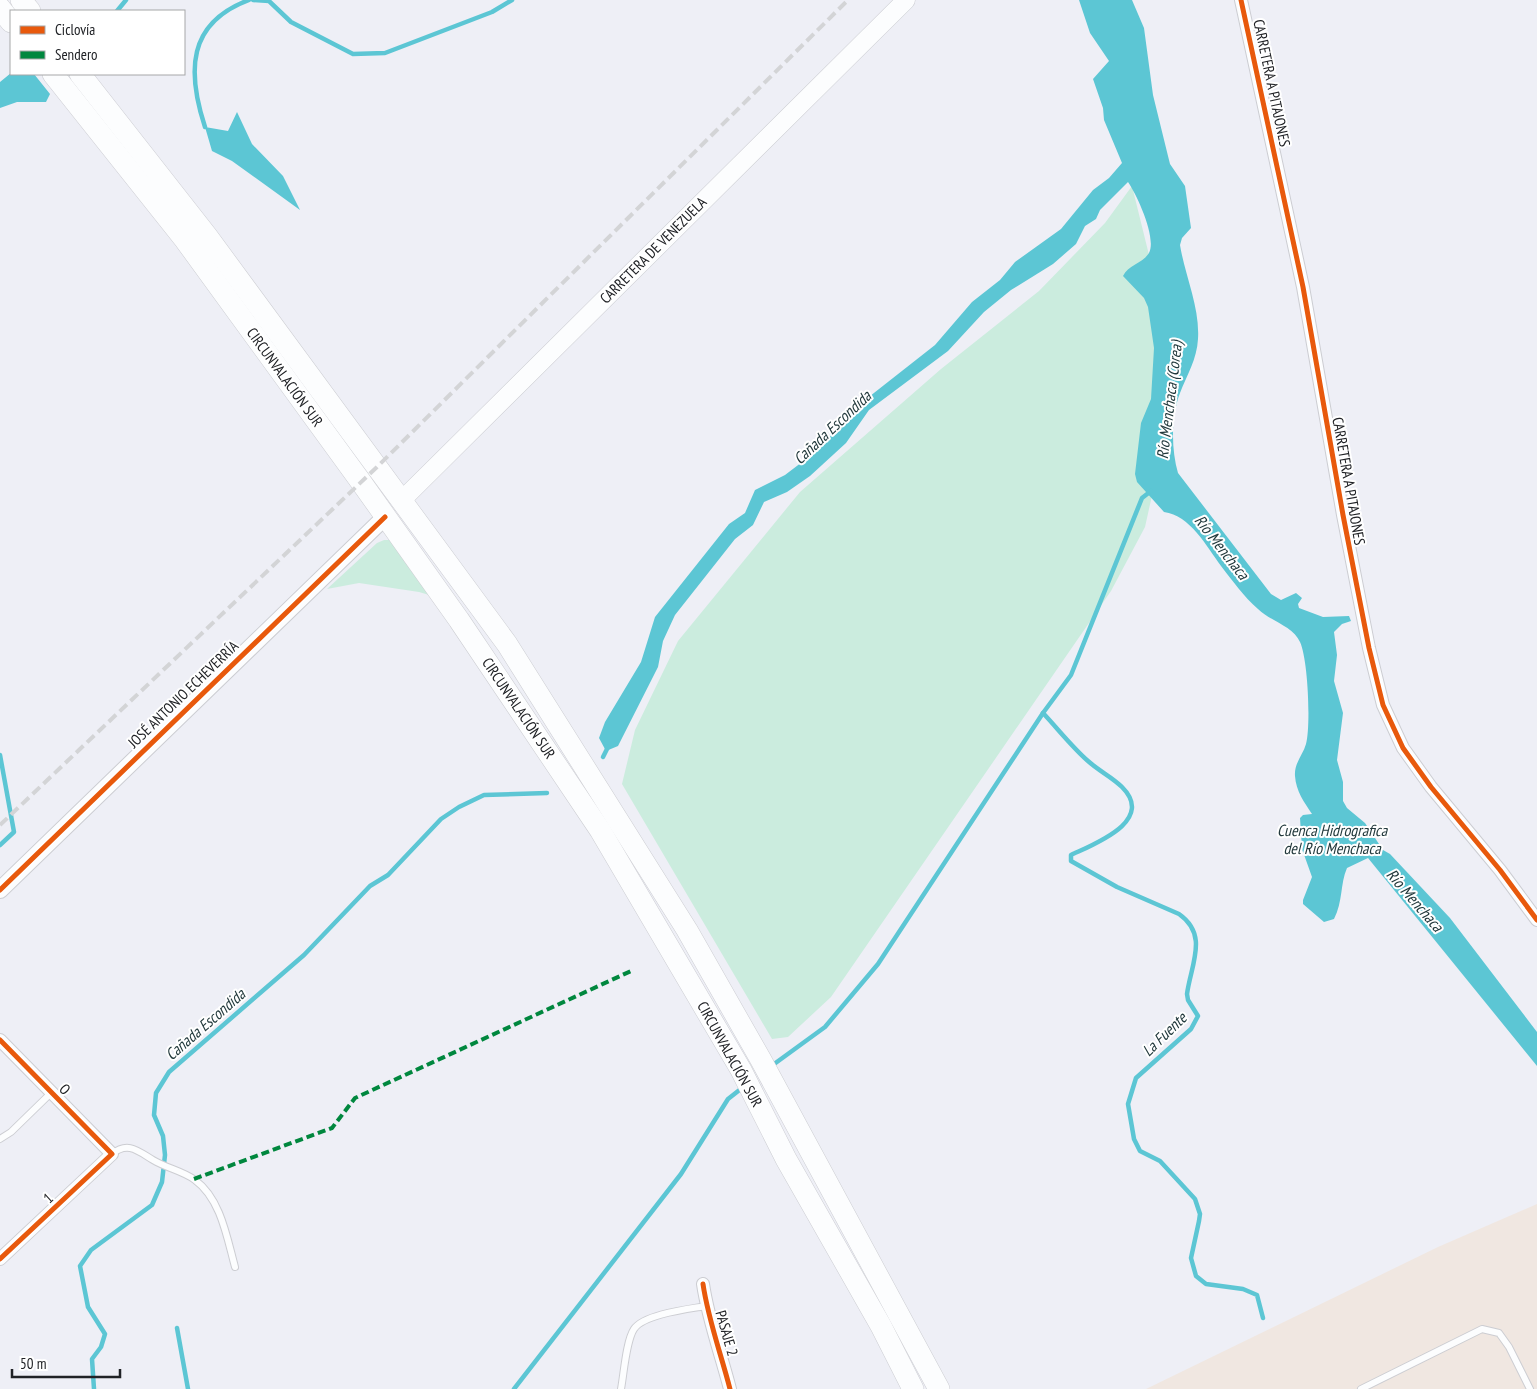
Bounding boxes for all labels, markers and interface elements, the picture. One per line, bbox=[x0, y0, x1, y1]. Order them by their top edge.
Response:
legend bbox=[10, 10, 185, 75]
street label: CARRETERA A PITAJONES bbox=[1249, 18, 1295, 148]
text: Ciclovía bbox=[55, 20, 95, 39]
text: Sendero bbox=[55, 45, 97, 64]
street label: CARRETERA DE VENEZUELA bbox=[596, 192, 711, 307]
street label: CIRCUNVALACIÓN SUR bbox=[243, 324, 327, 430]
water label: Río Menchaca (Corea) bbox=[1152, 338, 1186, 460]
water label: Cañada Escondida bbox=[789, 385, 876, 468]
street label: CARRETERA A PITAJONES bbox=[1328, 416, 1370, 546]
water label: Río Menchaca bbox=[1191, 511, 1254, 585]
street label: JOSÉ ANTONIO ECHEVERRÍA bbox=[123, 636, 243, 752]
street label: CIRCUNVALACIÓN SUR bbox=[478, 654, 560, 762]
water label: Cuenca Hidrografica del Río Menchaca bbox=[1277, 820, 1389, 858]
water label: Río Menchaca bbox=[1382, 865, 1449, 937]
water label: Cañada Escondida bbox=[161, 983, 250, 1064]
street label: CIRCUNVALACIÓN SUR bbox=[693, 998, 767, 1110]
water label: La Fuente bbox=[1138, 1007, 1191, 1060]
street label: O bbox=[55, 1079, 75, 1099]
street label: 1 bbox=[39, 1189, 57, 1207]
street label: PASAJE 2 bbox=[711, 1308, 743, 1358]
scale bar bbox=[12, 1346, 120, 1378]
text: 50 m bbox=[20, 1354, 46, 1373]

